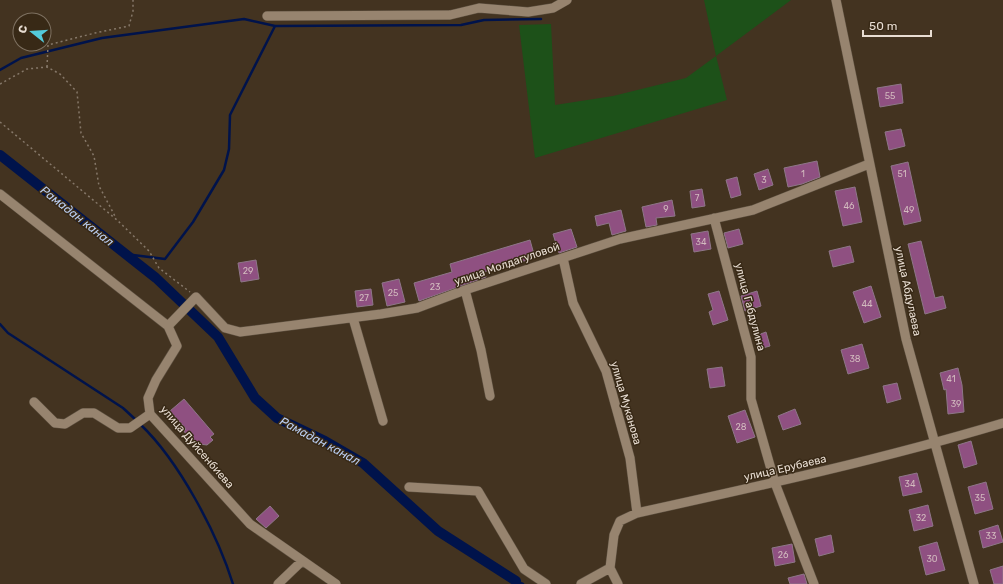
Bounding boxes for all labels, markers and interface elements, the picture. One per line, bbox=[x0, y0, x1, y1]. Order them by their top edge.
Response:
north arrow bbox=[12, 12, 52, 52]
scale bar bbox=[863, 12, 931, 38]
text: 50 m bbox=[869, 19, 897, 33]
text: С bbox=[16, 23, 30, 35]
house number: 55 bbox=[885, 91, 895, 101]
house number: 1 bbox=[801, 169, 805, 179]
house number: 51 bbox=[897, 169, 907, 179]
house number: 3 bbox=[761, 175, 767, 185]
water label: Рамадан канал bbox=[38, 183, 116, 249]
house number: 7 bbox=[695, 193, 700, 203]
house number: 46 bbox=[843, 201, 855, 211]
house number: 9 bbox=[663, 204, 669, 214]
house number: 49 bbox=[904, 205, 914, 215]
house number: 34 bbox=[696, 237, 707, 247]
street label: улица Молдагуловой bbox=[453, 240, 561, 288]
street label: улица Абдулаева bbox=[892, 245, 924, 337]
street label: улица Габдулина bbox=[732, 262, 768, 352]
house number: 29 bbox=[243, 266, 253, 276]
house number: 23 bbox=[430, 282, 440, 292]
house number: 25 bbox=[388, 288, 398, 298]
house number: 27 bbox=[359, 293, 369, 303]
house number: 44 bbox=[861, 299, 873, 309]
house number: 38 bbox=[849, 354, 861, 364]
street label: улица Муканова bbox=[608, 360, 644, 446]
house number: 41 bbox=[946, 374, 956, 384]
house number: 39 bbox=[951, 399, 961, 409]
street label: улица Дуйсенбиева bbox=[158, 403, 236, 491]
water label: Рамадан канал bbox=[277, 414, 363, 468]
house number: 28 bbox=[735, 422, 747, 432]
street label: улица Ерубаева bbox=[743, 452, 827, 484]
house number: 34 bbox=[905, 479, 916, 489]
house number: 35 bbox=[975, 493, 985, 503]
house number: 32 bbox=[916, 513, 926, 523]
house number: 33 bbox=[986, 531, 996, 541]
house number: 26 bbox=[778, 550, 789, 560]
house number: 30 bbox=[926, 554, 938, 564]

